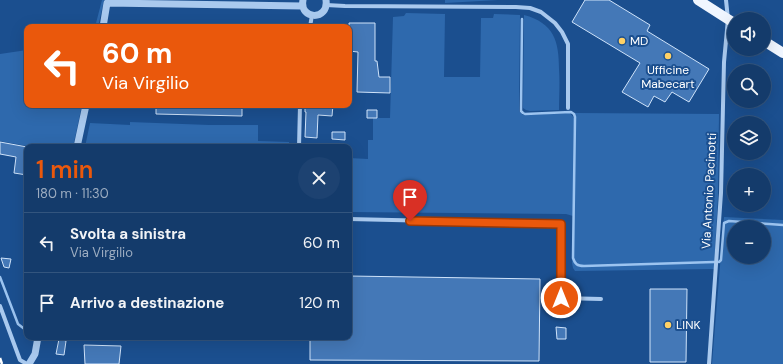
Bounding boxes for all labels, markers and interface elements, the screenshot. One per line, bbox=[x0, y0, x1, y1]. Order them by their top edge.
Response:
map controls bbox=[727, 12, 771, 264]
button: sound bbox=[727, 12, 771, 56]
place label: MD bbox=[630, 33, 648, 49]
text: 60 m bbox=[102, 35, 172, 72]
marker: MD bbox=[617, 36, 627, 46]
icon: left bbox=[36, 40, 88, 92]
marker: Ufficine Mabecart bbox=[663, 51, 673, 61]
place label: Ufficine Mabecart bbox=[641, 62, 695, 92]
button: search bbox=[727, 64, 771, 108]
text: Via Virgilio bbox=[102, 71, 189, 95]
button: layers bbox=[727, 116, 771, 160]
street label: Via Antonio Pacinotti bbox=[698, 132, 720, 249]
text: 1 min bbox=[36, 154, 93, 185]
button: close bbox=[298, 157, 340, 199]
button: + bbox=[727, 168, 771, 212]
pin bbox=[393, 180, 427, 221]
text: 180 m · 11:30 bbox=[36, 185, 109, 202]
icon: arrive bbox=[399, 186, 421, 208]
button: − bbox=[727, 220, 771, 264]
text: Svolta a sinistra bbox=[70, 224, 186, 244]
icon: left bbox=[36, 232, 58, 254]
text: 60 m bbox=[303, 233, 340, 253]
text: Via Virgilio bbox=[70, 244, 133, 261]
position arrow bbox=[540, 277, 582, 319]
icon: arrive bbox=[36, 292, 58, 314]
text: Arrivo a destinazione bbox=[70, 293, 224, 313]
text: 120 m bbox=[299, 293, 340, 313]
place label: LINK bbox=[676, 317, 700, 333]
marker: LINK bbox=[663, 320, 673, 330]

